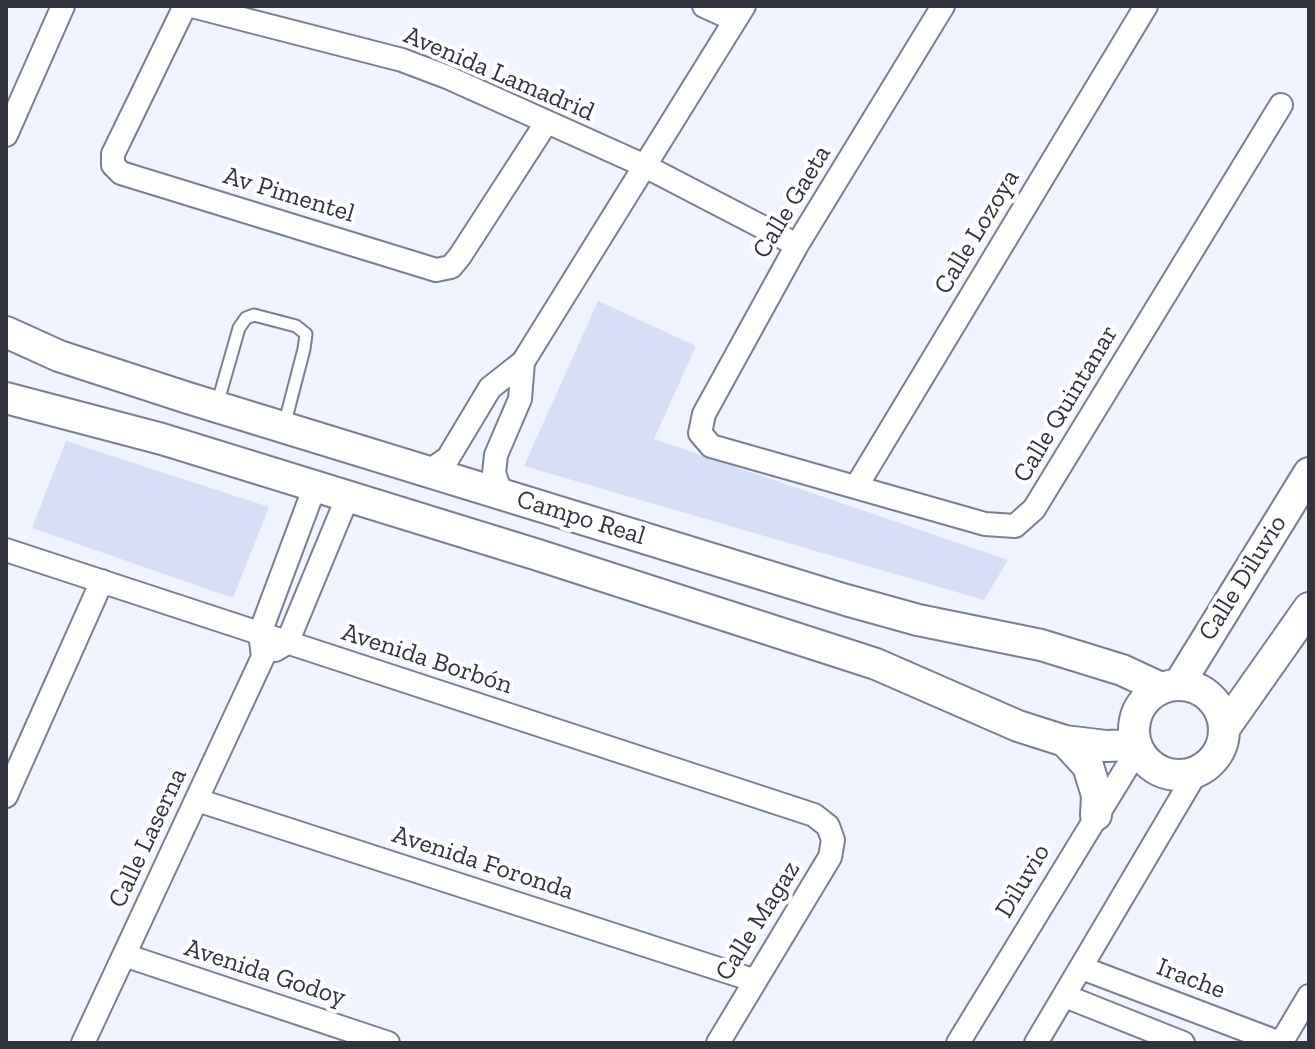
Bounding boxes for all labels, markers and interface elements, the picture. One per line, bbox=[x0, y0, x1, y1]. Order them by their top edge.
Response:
street label: Avenida Lamadrid bbox=[399, 20, 599, 128]
street label: Calle Gaeta bbox=[746, 140, 838, 264]
street label: Av Pimentel bbox=[220, 160, 358, 230]
street label: Calle Lozoya bbox=[928, 164, 1026, 300]
street label: Calle Quintanar bbox=[1007, 320, 1125, 488]
street label: Campo Real bbox=[513, 484, 649, 552]
street label: Calle Diluvio bbox=[1192, 510, 1294, 646]
street label: Avenida Borbón bbox=[338, 617, 516, 701]
street label: Calle Laserna bbox=[102, 763, 194, 913]
street label: Avenida Foronda bbox=[388, 819, 578, 907]
street label: Diluvio bbox=[989, 838, 1057, 924]
street label: Calle Magaz bbox=[709, 855, 807, 987]
street label: Avenida Godoy bbox=[181, 932, 349, 1014]
street label: Irache bbox=[1152, 952, 1230, 1006]

